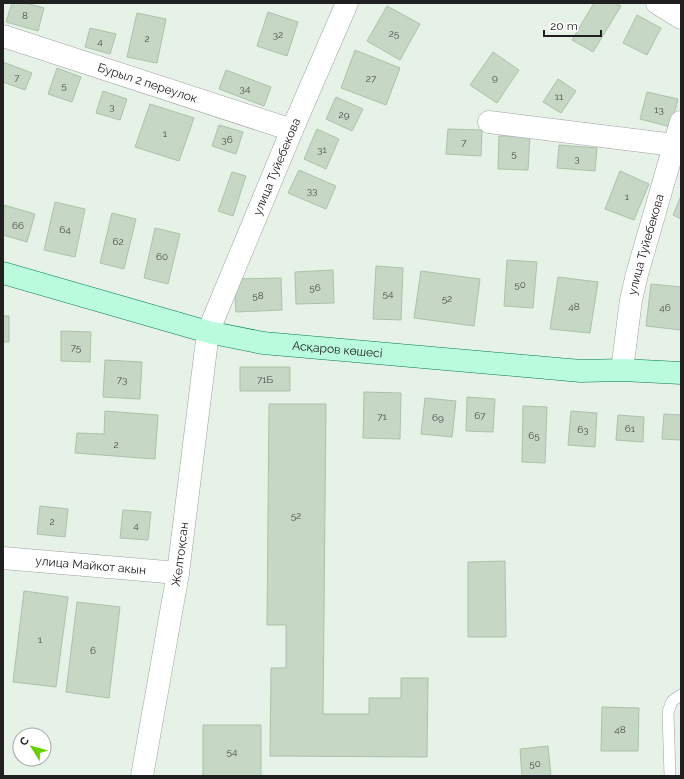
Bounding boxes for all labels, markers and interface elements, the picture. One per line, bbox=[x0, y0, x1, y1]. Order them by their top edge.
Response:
house number: 8 bbox=[22, 10, 28, 21]
scale bar bbox=[544, 12, 601, 38]
text: 20 m bbox=[550, 19, 578, 33]
house number: 25 bbox=[389, 28, 400, 39]
house number: 32 bbox=[273, 29, 283, 40]
house number: 2 bbox=[144, 33, 150, 44]
house number: 4 bbox=[97, 36, 103, 47]
street label: Бурыл 2 переулок bbox=[96, 60, 199, 106]
house number: 7 bbox=[14, 72, 20, 83]
house number: 9 bbox=[492, 72, 498, 83]
house number: 27 bbox=[366, 73, 377, 84]
house number: 5 bbox=[61, 80, 67, 91]
house number: 34 bbox=[240, 83, 251, 94]
house number: 11 bbox=[555, 91, 564, 102]
house number: 3 bbox=[109, 101, 115, 112]
house number: 13 bbox=[654, 104, 664, 115]
house number: 29 bbox=[338, 109, 350, 120]
street label: улица Туйебекова bbox=[250, 116, 303, 217]
house number: 1 bbox=[163, 128, 168, 139]
house number: 36 bbox=[221, 134, 233, 145]
house number: 7 bbox=[461, 137, 467, 148]
house number: 31 bbox=[317, 144, 328, 155]
house number: 5 bbox=[511, 148, 517, 159]
house number: 3 bbox=[574, 153, 580, 164]
house number: 33 bbox=[307, 185, 317, 196]
house number: 1 bbox=[625, 191, 630, 202]
street label: улица Туйебекова bbox=[625, 193, 667, 296]
house number: 66 bbox=[12, 220, 24, 231]
house number: 64 bbox=[59, 224, 71, 235]
house number: 62 bbox=[112, 236, 124, 247]
house number: 60 bbox=[156, 251, 168, 262]
house number: 50 bbox=[514, 279, 526, 290]
house number: 56 bbox=[309, 282, 321, 293]
house number: 54 bbox=[383, 288, 394, 299]
house number: 58 bbox=[252, 290, 264, 301]
house number: 52 bbox=[442, 293, 452, 304]
house number: 48 bbox=[568, 301, 580, 312]
house number: 46 bbox=[659, 302, 671, 313]
street label: Асқаров көшесі bbox=[292, 339, 383, 360]
house number: 75 bbox=[71, 342, 82, 353]
house number: 73 bbox=[117, 374, 127, 385]
house number: 71Б bbox=[257, 374, 274, 385]
house number: 67 bbox=[474, 410, 486, 421]
house number: 71 bbox=[377, 411, 388, 422]
house number: 69 bbox=[432, 412, 444, 423]
house number: 61 bbox=[625, 423, 636, 434]
house number: 63 bbox=[577, 424, 589, 435]
house number: 65 bbox=[528, 430, 540, 441]
house number: 2 bbox=[113, 439, 119, 450]
house number: 52 bbox=[291, 510, 301, 521]
house number: 2 bbox=[49, 516, 55, 527]
house number: 4 bbox=[133, 520, 139, 531]
street label: Желтоқсан bbox=[169, 521, 191, 588]
street label: улица Майкот акын bbox=[35, 554, 147, 577]
house number: 1 bbox=[38, 634, 43, 645]
house number: 6 bbox=[90, 645, 96, 656]
house number: 48 bbox=[614, 724, 626, 735]
north arrow bbox=[12, 727, 52, 767]
text: С bbox=[17, 734, 32, 748]
house number: 54 bbox=[227, 746, 238, 757]
house number: 50 bbox=[529, 758, 541, 769]

